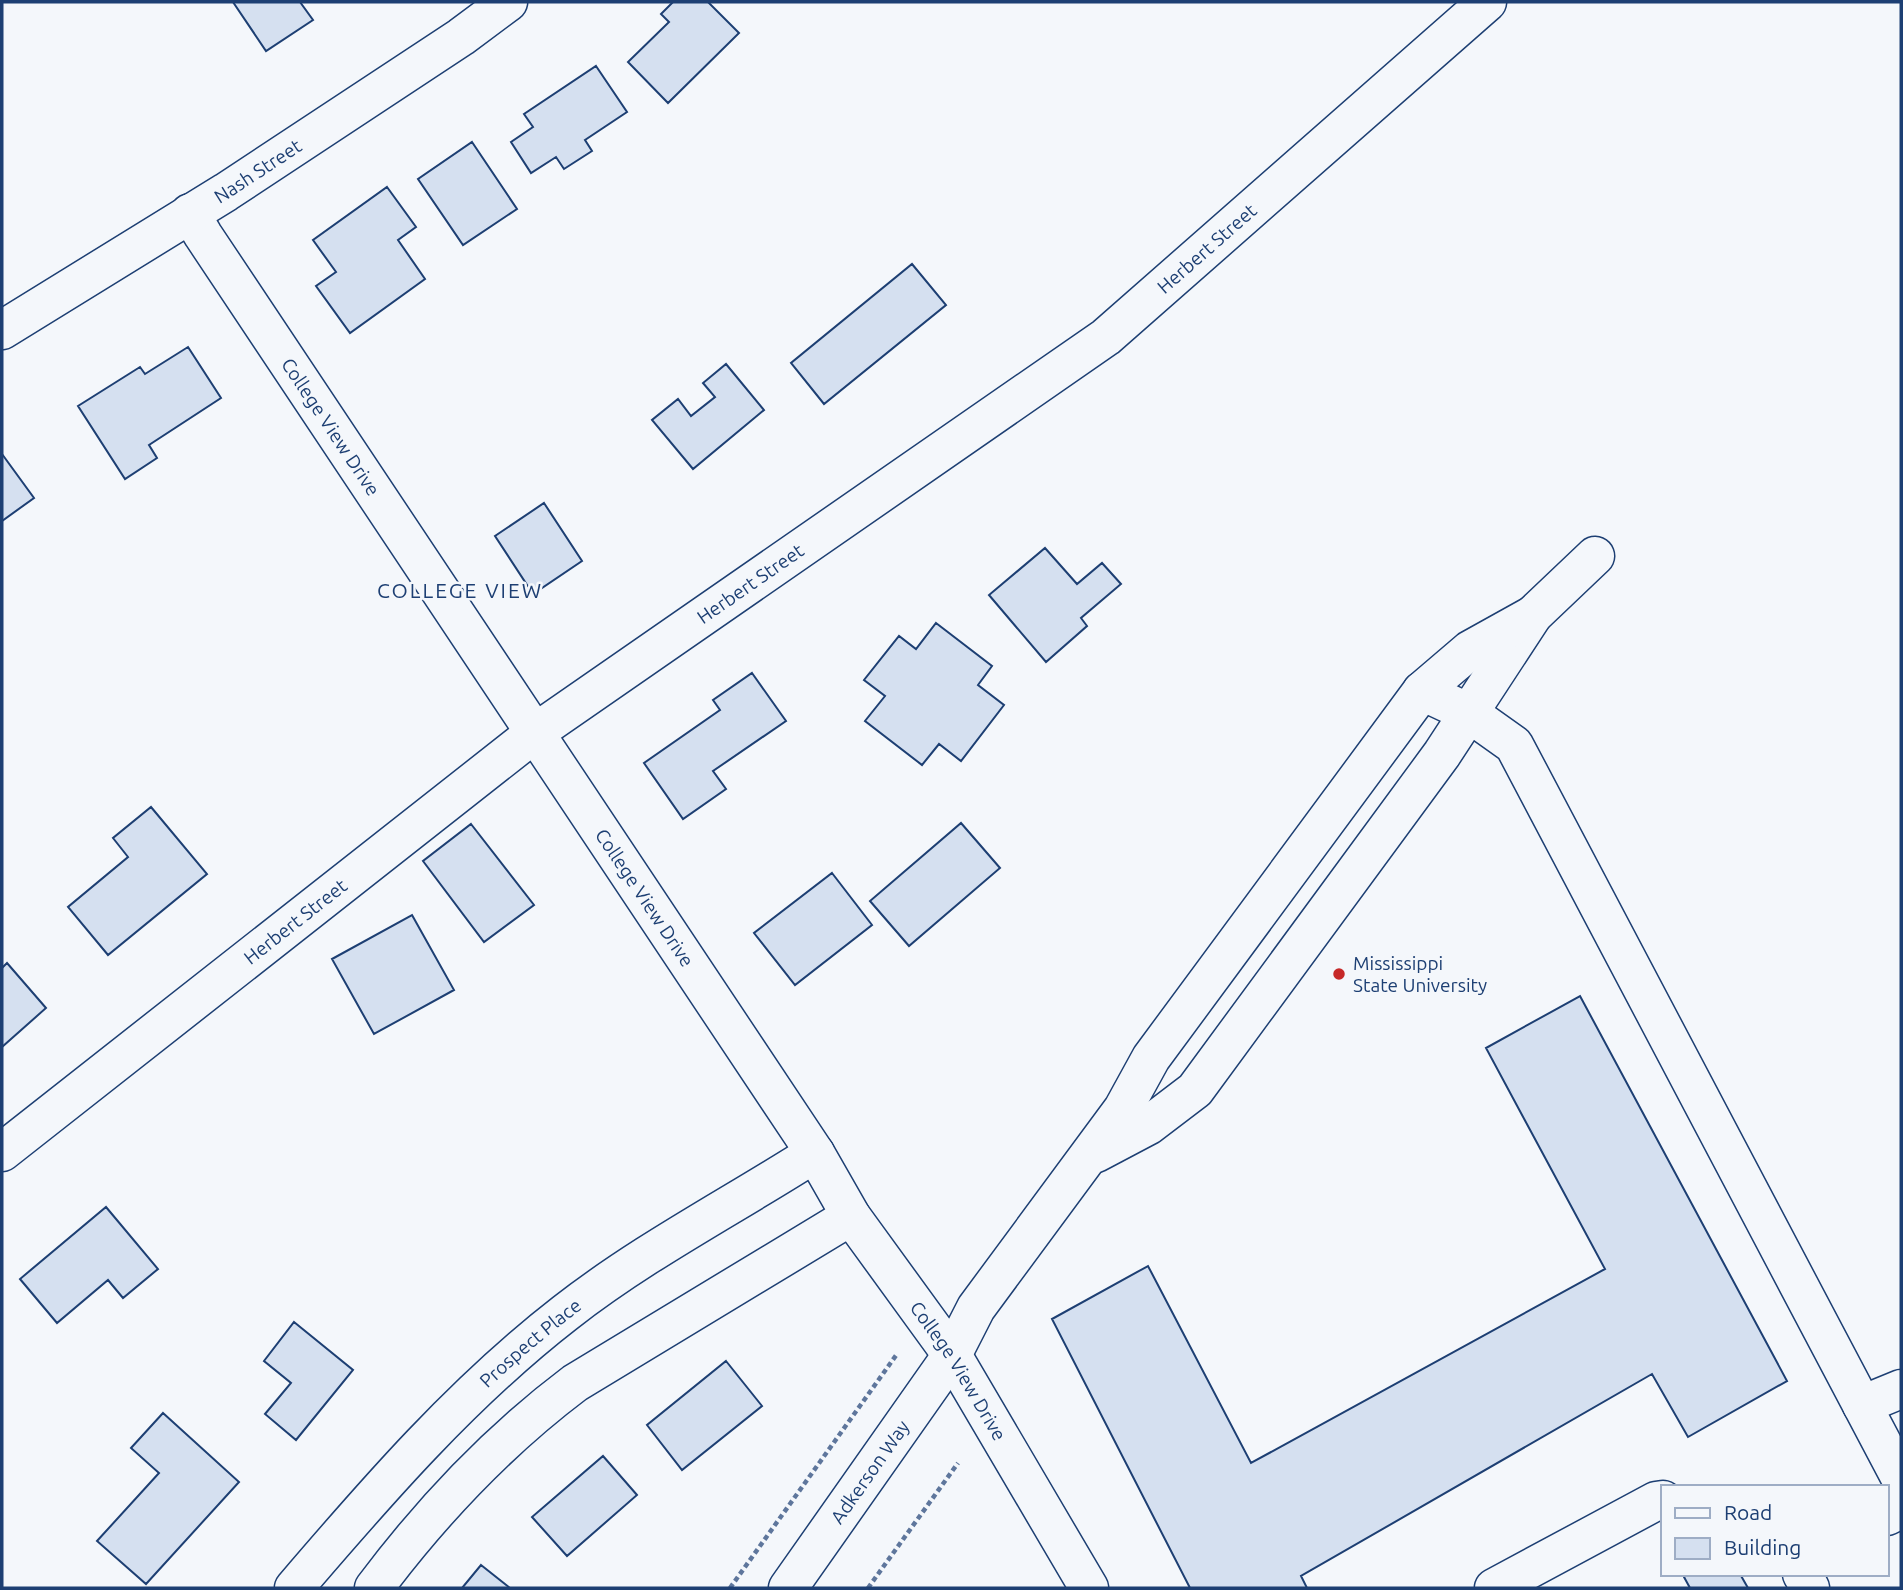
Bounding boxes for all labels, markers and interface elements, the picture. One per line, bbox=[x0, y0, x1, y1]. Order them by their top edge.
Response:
street label: Nash Street bbox=[210, 134, 306, 208]
street label: Herbert Street bbox=[1153, 199, 1261, 298]
street label: College View Drive bbox=[277, 354, 385, 500]
street label: Herbert Street bbox=[693, 539, 808, 628]
district label: COLLEGE VIEW bbox=[377, 578, 543, 602]
street label: College View Drive bbox=[591, 825, 699, 971]
street label: Herbert Street bbox=[239, 874, 351, 969]
place label: Mississippi State University bbox=[1353, 952, 1487, 996]
marker: Mississippi State University bbox=[1331, 966, 1347, 982]
street label: Prospect Place bbox=[475, 1294, 585, 1392]
street label: College View Drive bbox=[906, 1297, 1011, 1444]
street label: Adkerson Way bbox=[826, 1416, 914, 1528]
legend bbox=[1661, 1485, 1889, 1576]
text: Road bbox=[1724, 1500, 1772, 1524]
text: Building bbox=[1724, 1535, 1801, 1559]

